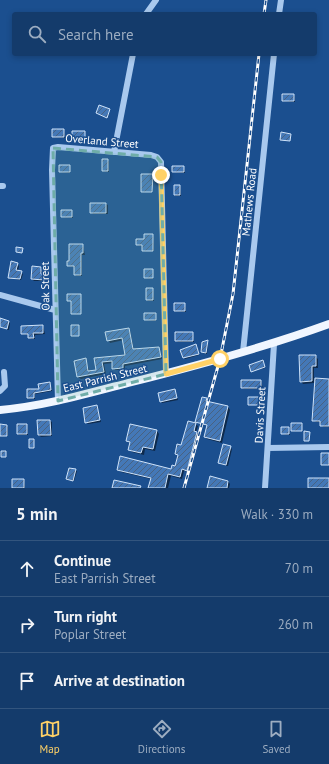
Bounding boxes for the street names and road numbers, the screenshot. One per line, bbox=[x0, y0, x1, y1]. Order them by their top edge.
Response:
street label: Overland Street bbox=[65, 131, 139, 151]
street label: Mathews Road bbox=[238, 167, 260, 237]
street label: Oak Street bbox=[38, 261, 52, 311]
street label: East Parrish Street bbox=[62, 361, 149, 395]
street label: Davis Street bbox=[252, 386, 268, 444]

